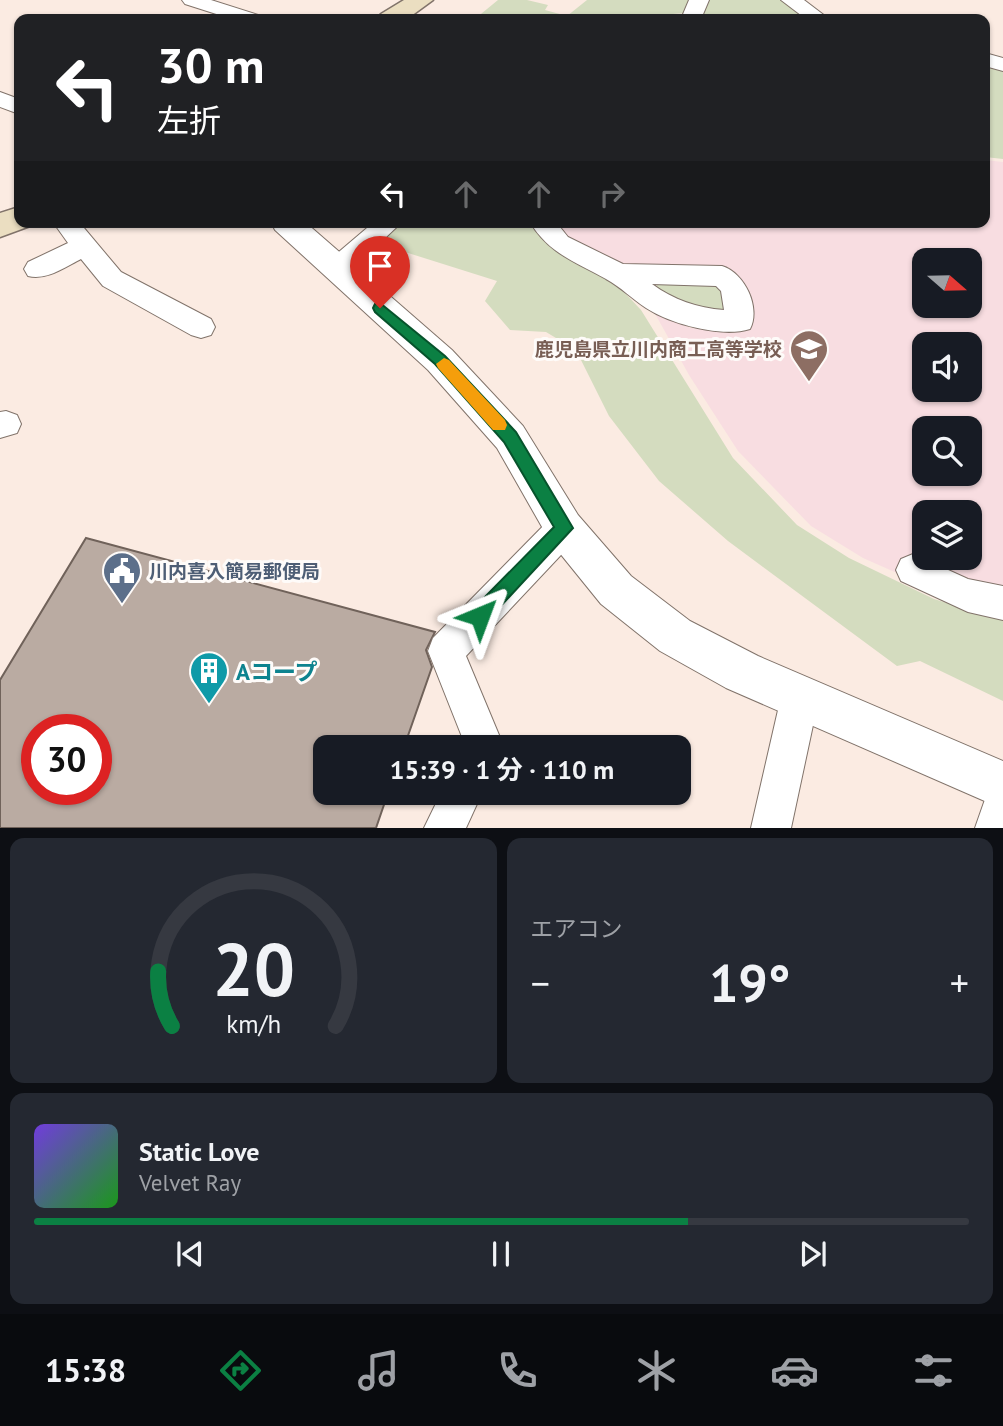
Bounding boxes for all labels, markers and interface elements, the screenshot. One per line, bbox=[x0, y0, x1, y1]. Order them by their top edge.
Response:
text: 30 m bbox=[157, 33, 264, 97]
icon: left bbox=[42, 42, 133, 133]
text: 左折 bbox=[157, 99, 221, 141]
icon: left bbox=[374, 175, 412, 213]
icon: ahead bbox=[447, 175, 485, 213]
icon: ahead bbox=[520, 175, 558, 213]
icon: right bbox=[593, 175, 631, 213]
pin bbox=[350, 236, 410, 308]
icon: arrive bbox=[361, 247, 399, 285]
north arrow bbox=[912, 248, 982, 318]
map controls bbox=[912, 248, 982, 570]
school or university icon: 鹿児島県立川内商工高等学校 bbox=[788, 328, 830, 383]
button: sound bbox=[912, 332, 982, 402]
place label: 鹿児島県立川内商工高等学校 bbox=[535, 337, 782, 361]
button: search bbox=[912, 416, 982, 486]
button: layers bbox=[912, 500, 982, 570]
public building icon: 川内喜入簡易郵便局 bbox=[101, 550, 143, 605]
place label: 川内喜入簡易郵便局 bbox=[149, 559, 320, 583]
position arrow bbox=[443, 579, 517, 653]
building icon: Aコープ bbox=[188, 650, 230, 705]
place label: Aコープ bbox=[236, 657, 318, 686]
speed limit sign: 30 bbox=[21, 714, 112, 805]
text: 15:39 · 1 分 · 110 m bbox=[390, 753, 614, 786]
text: エアコン bbox=[531, 914, 623, 943]
text: 20 bbox=[212, 923, 295, 1017]
text: 19° bbox=[709, 949, 791, 1016]
text: − bbox=[531, 958, 550, 1007]
text: + bbox=[950, 958, 969, 1007]
text: km/h bbox=[226, 1008, 281, 1040]
text: Static Love bbox=[139, 1135, 260, 1168]
text: Velvet Ray bbox=[139, 1168, 241, 1197]
icon: previous bbox=[171, 1235, 209, 1273]
icon: pause bbox=[482, 1235, 520, 1273]
icon: next bbox=[794, 1235, 832, 1273]
icon: directions bbox=[216, 1346, 265, 1395]
icon: music bbox=[354, 1346, 403, 1395]
icon: phone bbox=[493, 1346, 542, 1395]
icon: climate bbox=[632, 1346, 681, 1395]
icon: car bbox=[770, 1346, 819, 1395]
icon: filters bbox=[909, 1346, 958, 1395]
text: 15:38 bbox=[45, 1349, 126, 1391]

